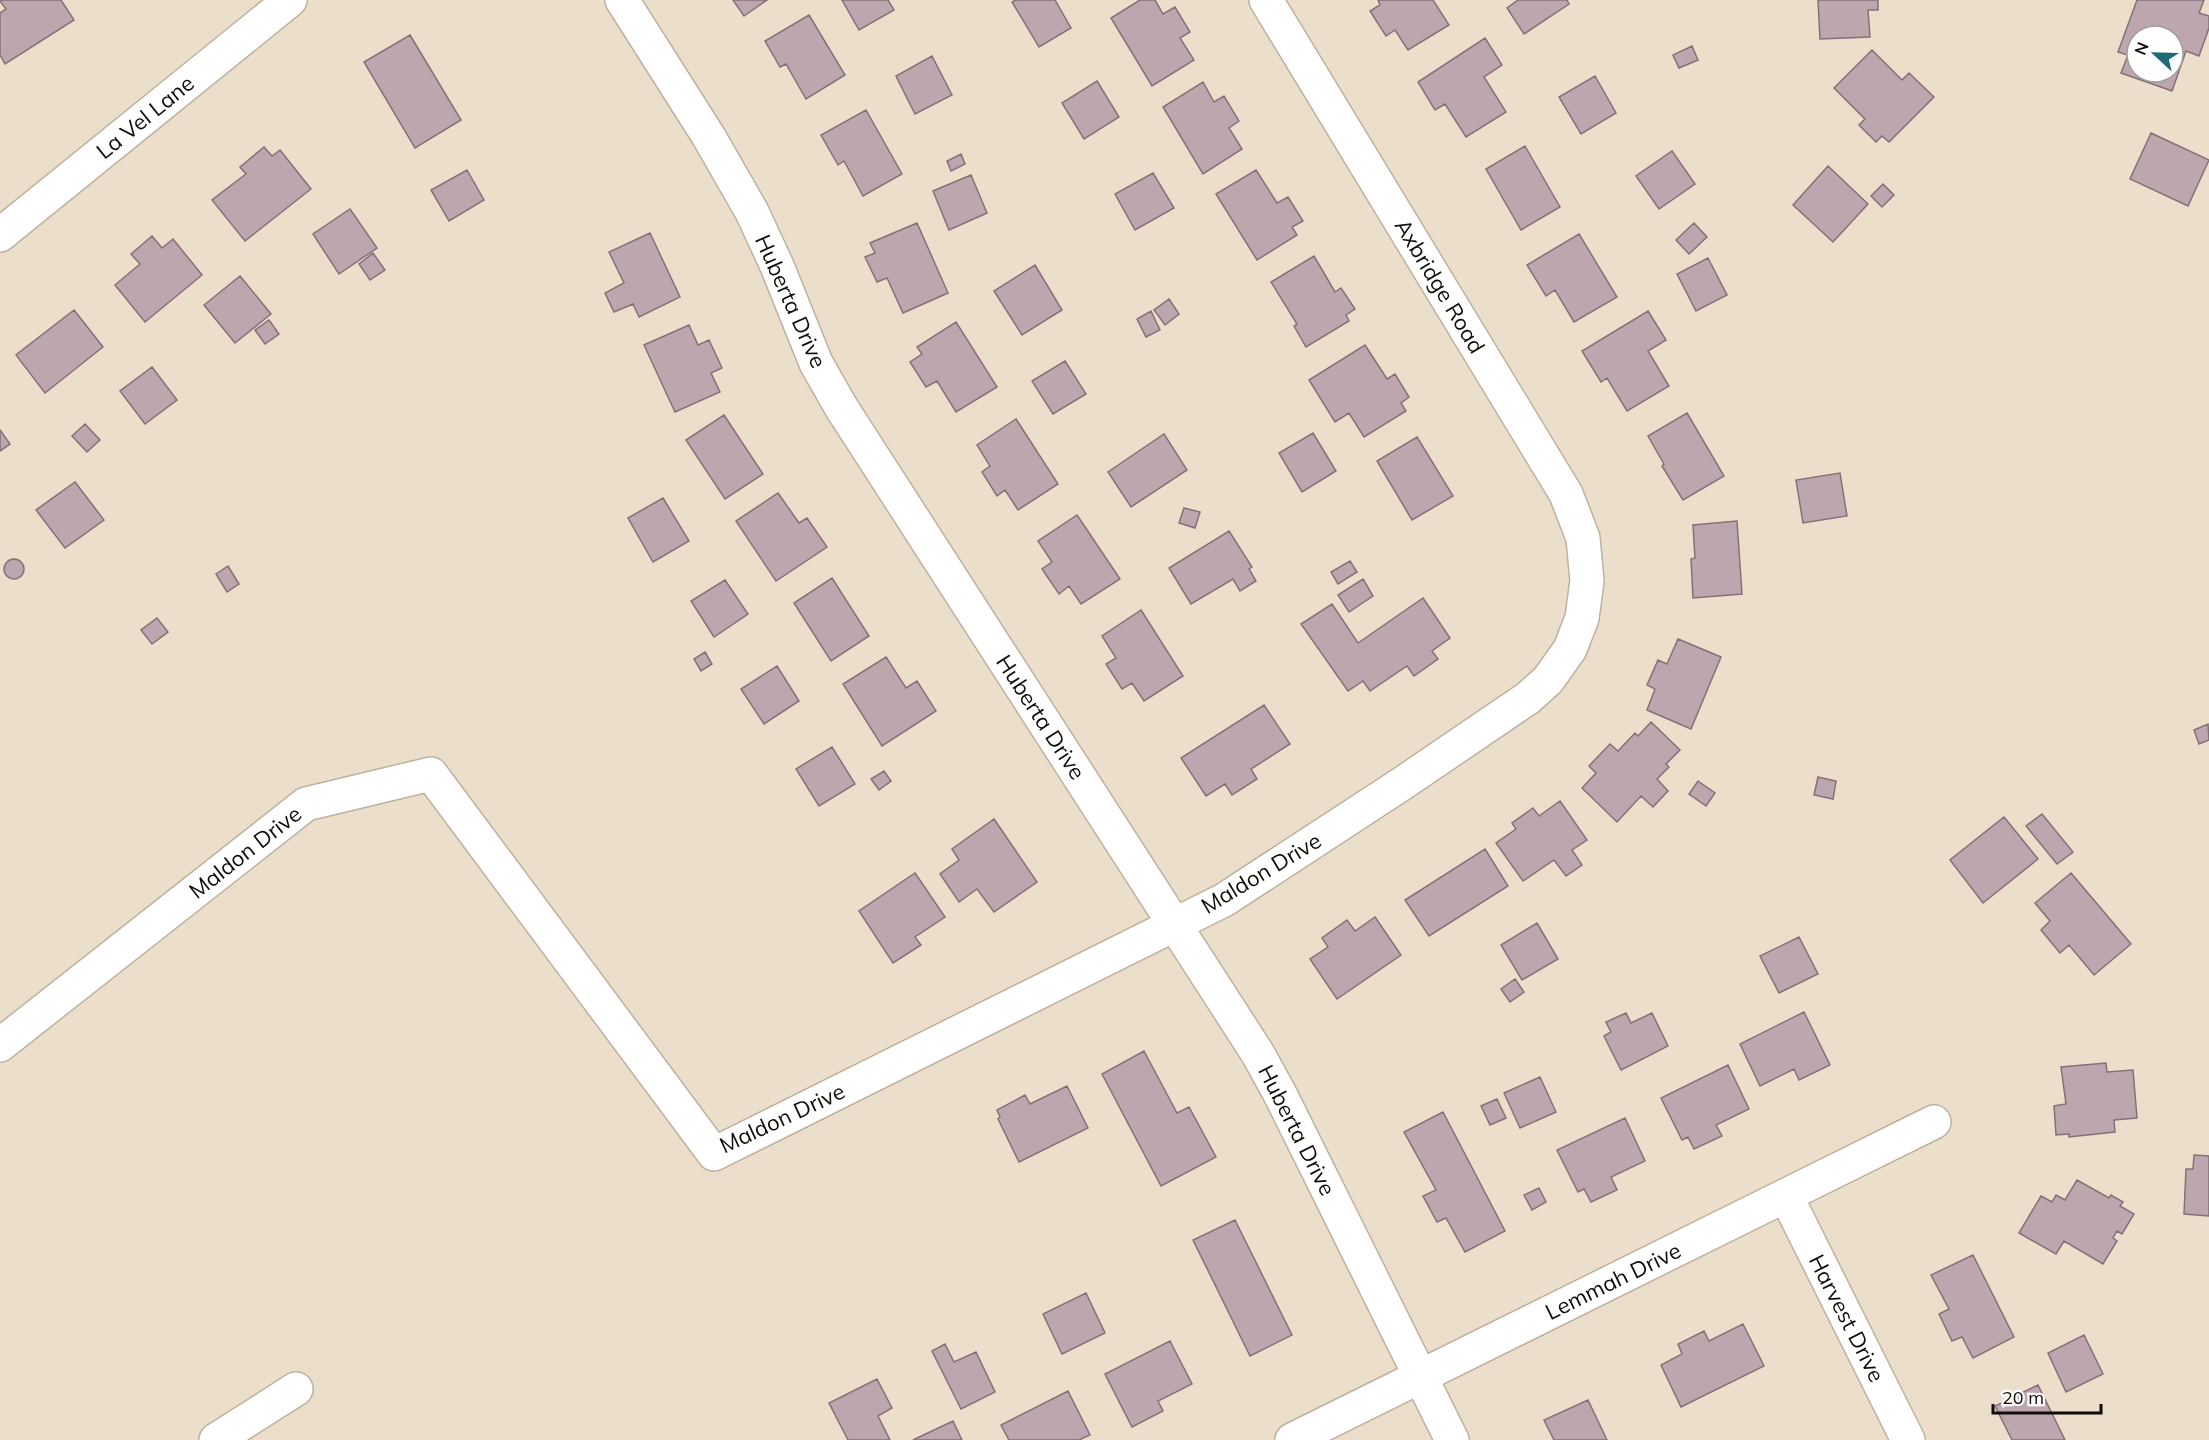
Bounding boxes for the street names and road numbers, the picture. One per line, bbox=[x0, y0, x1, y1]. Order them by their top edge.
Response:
street label: La Vel Lane bbox=[90, 69, 200, 165]
street label: Axbridge Road bbox=[1389, 214, 1491, 358]
street label: Huberta Drive bbox=[749, 230, 833, 372]
street label: Huberta Drive bbox=[990, 649, 1092, 785]
street label: Maldon Drive bbox=[183, 799, 307, 905]
street label: Maldon Drive bbox=[1196, 826, 1326, 920]
street label: Huberta Drive bbox=[1252, 1060, 1342, 1200]
street label: Maldon Drive bbox=[715, 1077, 849, 1159]
street label: Lemmah Drive bbox=[1541, 1236, 1685, 1326]
street label: Harvest Drive bbox=[1803, 1249, 1891, 1387]

